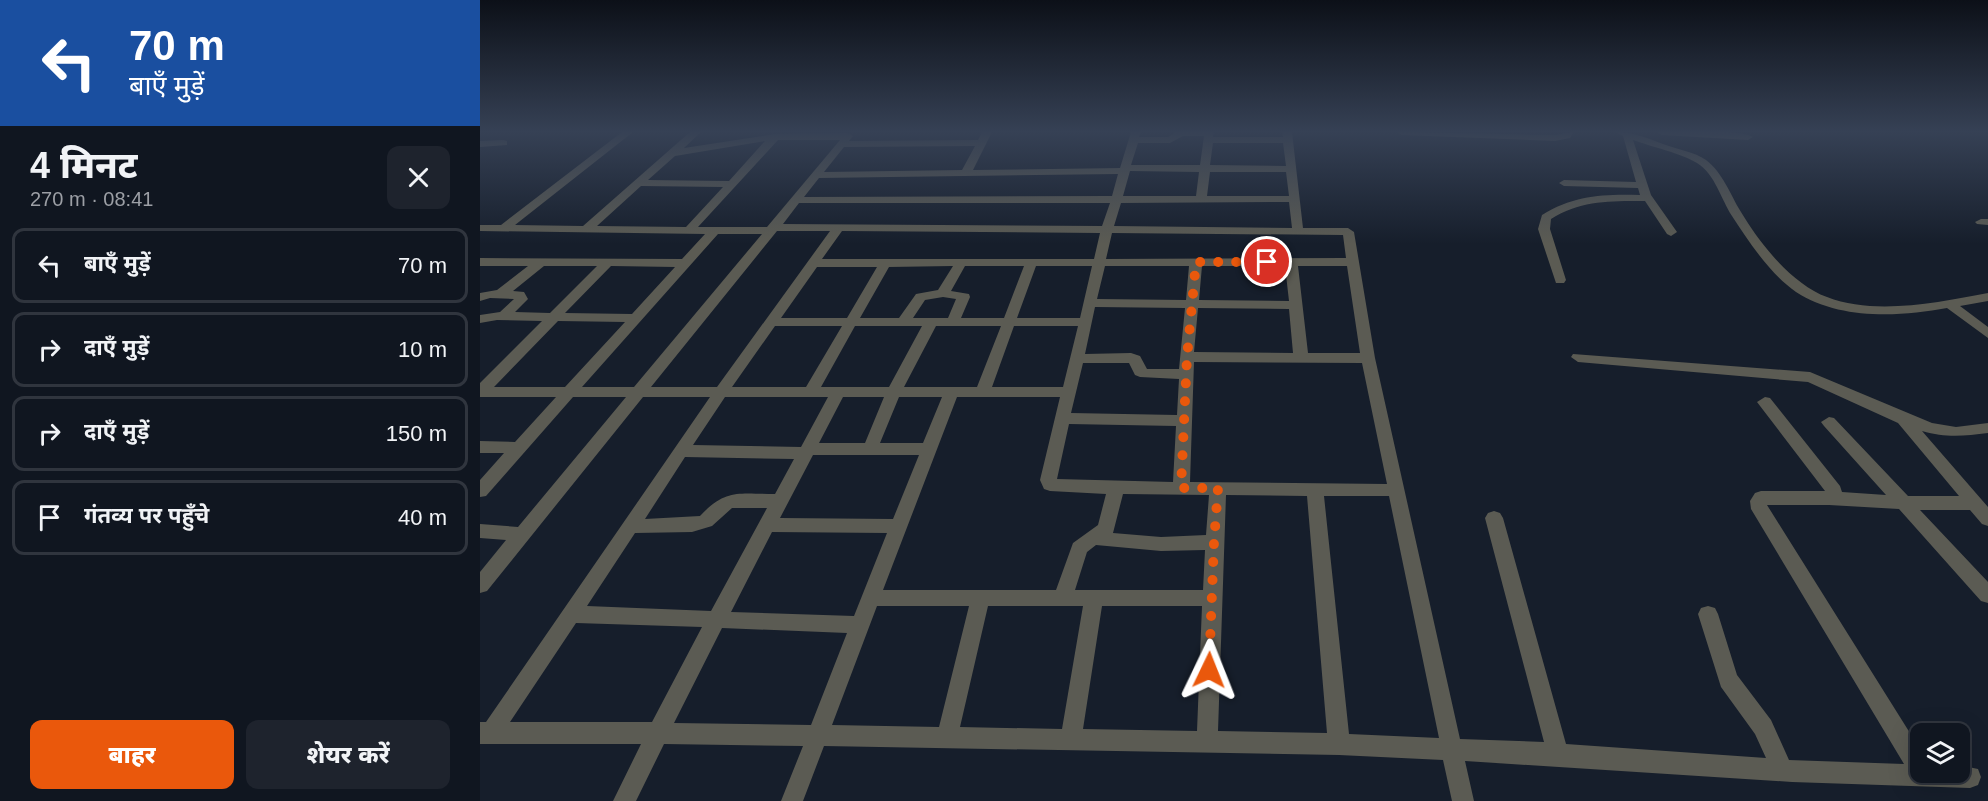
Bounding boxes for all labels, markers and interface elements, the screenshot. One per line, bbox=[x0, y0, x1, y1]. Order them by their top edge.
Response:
text: 70 m bbox=[129, 22, 225, 69]
icon: left bbox=[30, 24, 108, 102]
text: बाएँ मुड़ें bbox=[129, 71, 204, 101]
text: 4 मिनट bbox=[30, 145, 138, 186]
button: close bbox=[387, 146, 450, 209]
text: 270 m · 08:41 bbox=[30, 188, 153, 210]
pin bbox=[1241, 236, 1292, 287]
icon: arrive bbox=[1250, 245, 1283, 278]
icon: left bbox=[33, 249, 66, 282]
text: बाएँ मुड़ें bbox=[84, 251, 150, 276]
text: 70 m bbox=[398, 253, 447, 278]
icon: right bbox=[33, 333, 66, 366]
text: दाएँ मुड़ें bbox=[84, 335, 149, 360]
text: 10 m bbox=[398, 337, 447, 362]
icon: right bbox=[33, 417, 66, 450]
text: दाएँ मुड़ें bbox=[84, 419, 149, 444]
text: 150 m bbox=[386, 421, 447, 446]
icon: arrive bbox=[33, 501, 66, 534]
text: गंतव्य पर पहुँचे bbox=[84, 503, 209, 528]
text: 40 m bbox=[398, 505, 447, 530]
position arrow bbox=[1177, 638, 1241, 702]
button: बाहर bbox=[30, 720, 234, 789]
button: शेयर करें bbox=[246, 720, 450, 789]
map controls bbox=[1910, 723, 1970, 783]
button: layers bbox=[1910, 723, 1970, 783]

